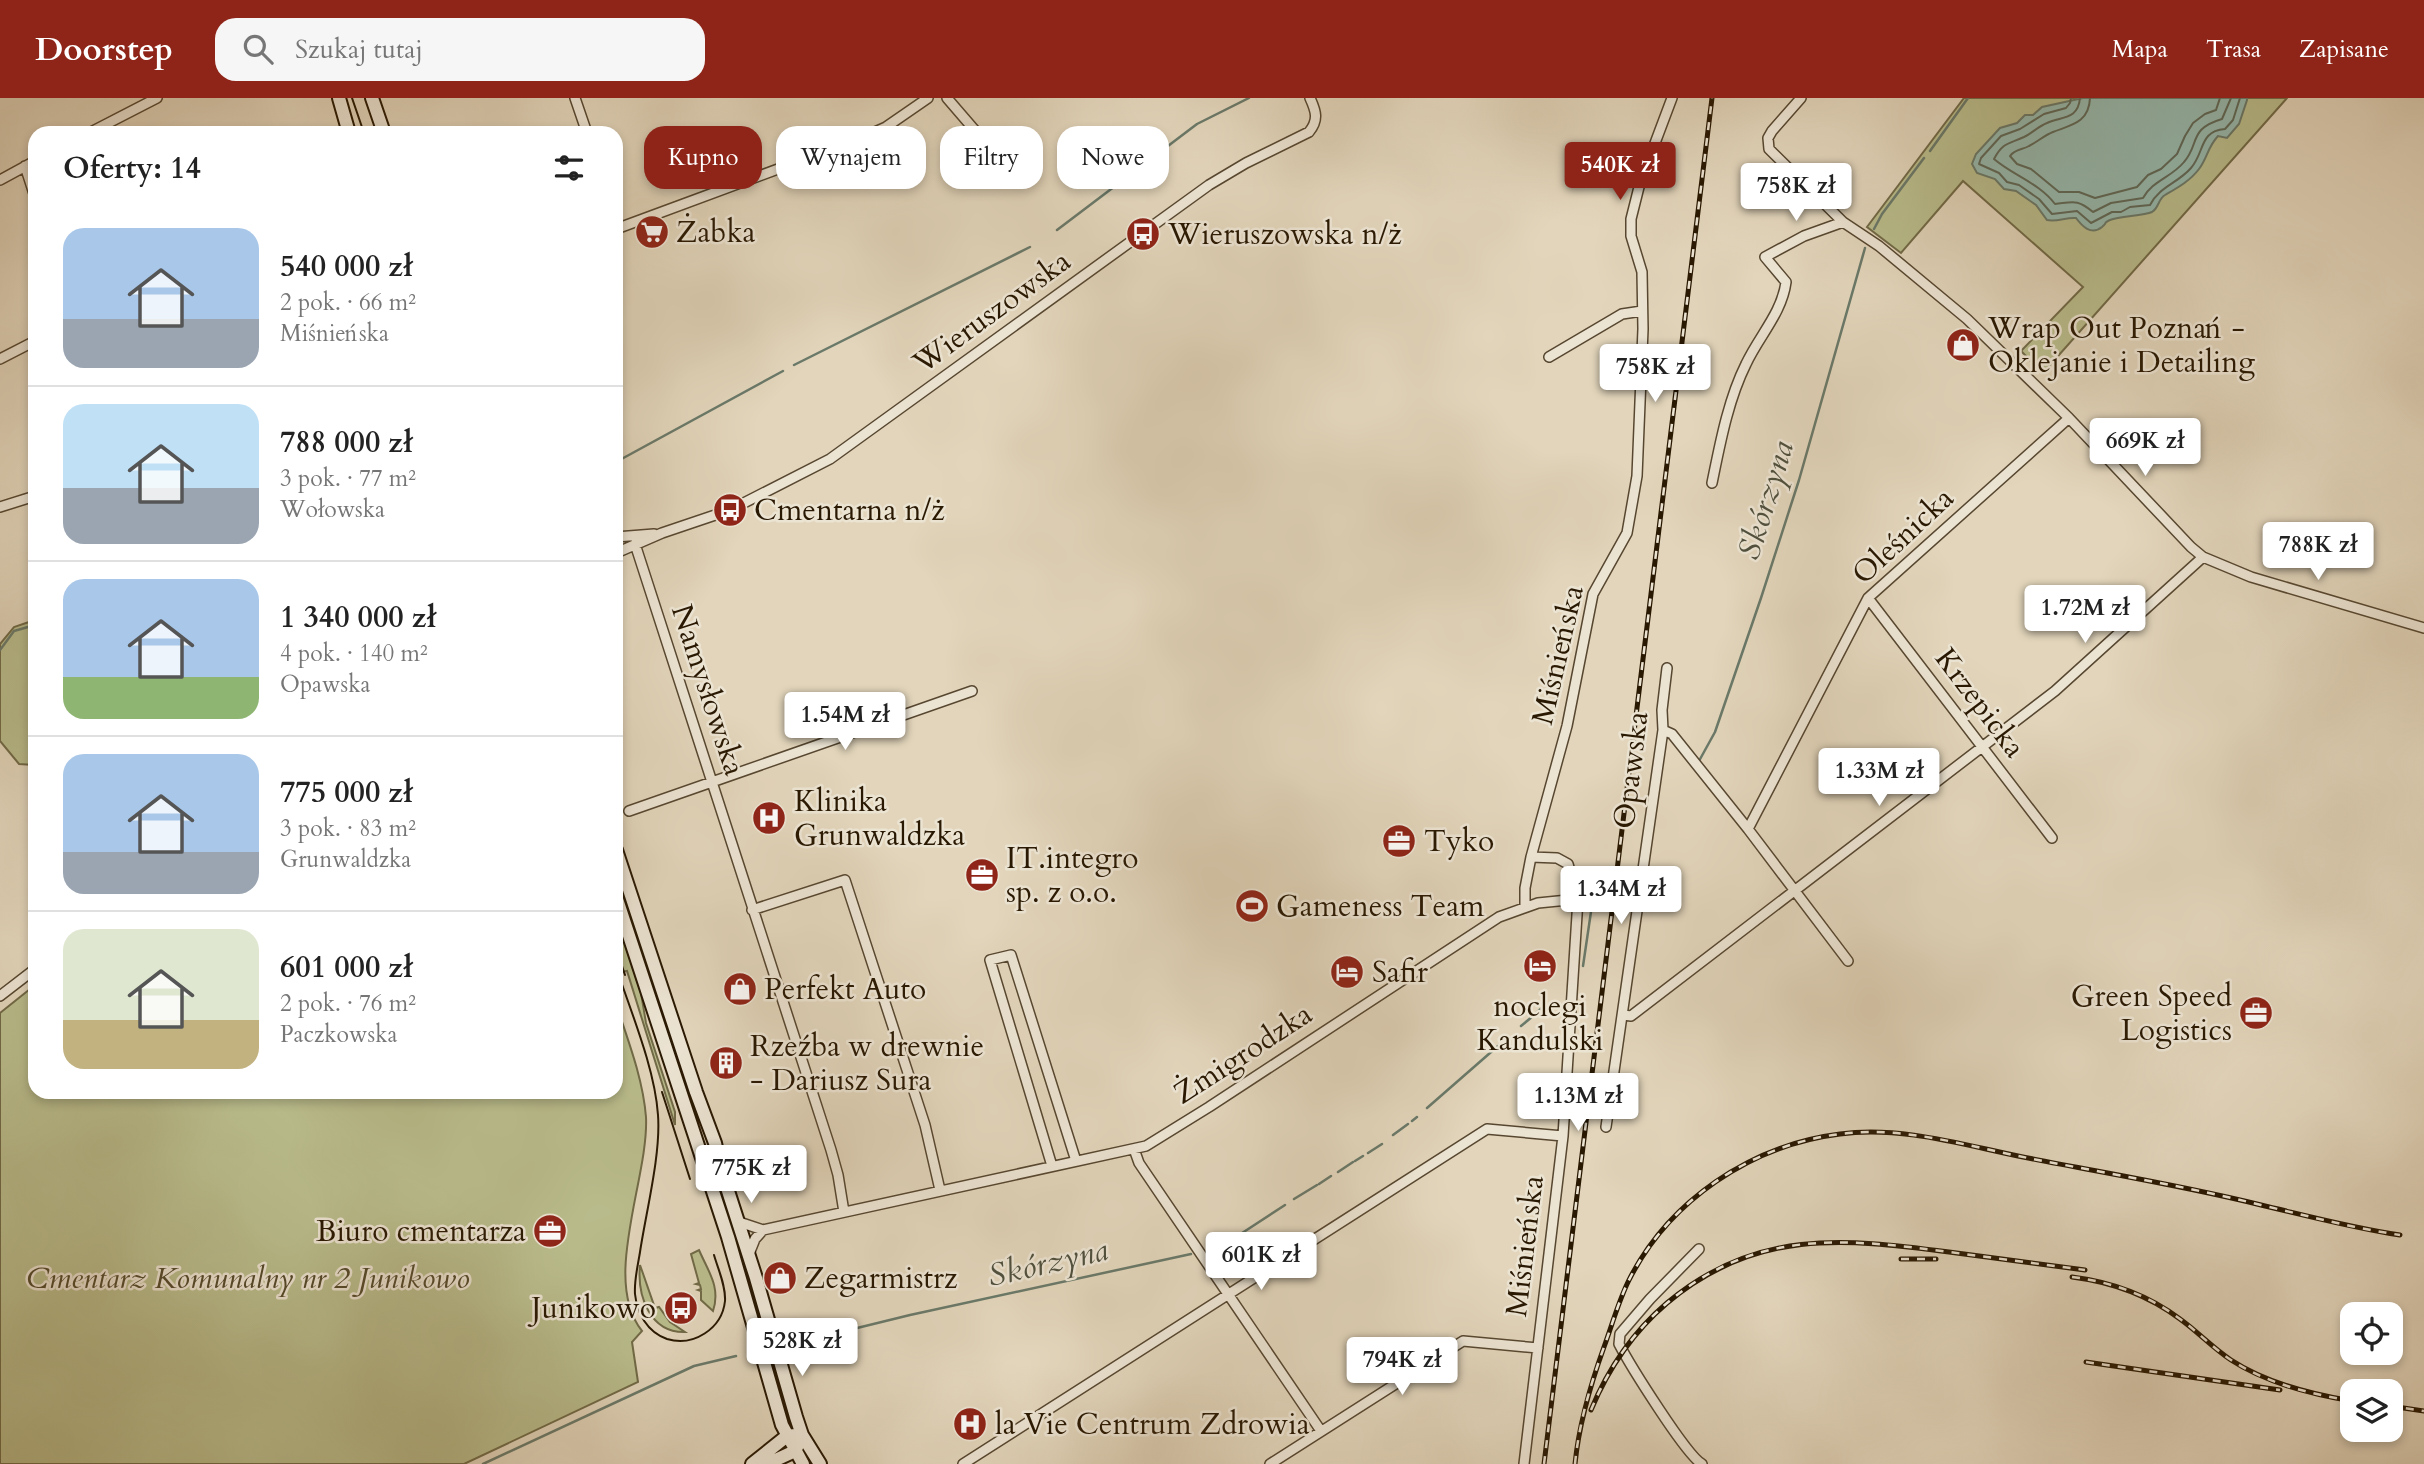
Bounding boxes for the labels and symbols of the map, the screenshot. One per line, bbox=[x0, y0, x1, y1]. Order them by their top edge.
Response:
pin: 540K zł bbox=[1555, 142, 1685, 202]
pin: 758K zł bbox=[1731, 164, 1861, 223]
place label: Żabka bbox=[676, 212, 756, 253]
supermarket icon: Żabka bbox=[633, 213, 671, 251]
place label: Wieruszowska n/ż bbox=[1167, 214, 1402, 255]
bus stop icon: Wieruszowska n/ż bbox=[1124, 215, 1162, 253]
street label: Wieruszowska bbox=[904, 241, 1079, 384]
place label: Wrap Out Poznań - Oklejanie i Detailing bbox=[1987, 308, 2255, 383]
shop icon: Wrap Out Poznań - Oklejanie i Detailing bbox=[1944, 326, 1982, 364]
pin: 758K zł bbox=[1590, 344, 1720, 404]
pin: 669K zł bbox=[2080, 418, 2210, 478]
water label: Skórzyna bbox=[1727, 435, 1805, 565]
street label: Oleśnicka bbox=[1843, 478, 1963, 594]
place label: Cmentarna n/ż bbox=[754, 490, 945, 531]
bus stop icon: Cmentarna n/ż bbox=[711, 491, 749, 529]
pin: 788K zł bbox=[2253, 522, 2383, 582]
street label: Miśnieńska bbox=[1522, 581, 1594, 729]
pin: 1.72M zł bbox=[2013, 586, 2157, 645]
street label: Namysłowska bbox=[661, 599, 755, 781]
street label: Krzepicka bbox=[1925, 640, 2035, 766]
pin: 1.54M zł bbox=[773, 692, 917, 752]
street label: Opawska bbox=[1603, 709, 1659, 831]
pin: 1.33M zł bbox=[1807, 748, 1951, 808]
place label: Klinika Grunwaldzka bbox=[794, 781, 965, 856]
hospital icon: Klinika Grunwaldzka bbox=[750, 799, 788, 837]
place label: Tyko bbox=[1424, 821, 1494, 862]
office icon: Tyko bbox=[1380, 822, 1418, 860]
place label: IT.integro sp. z o.o. bbox=[1006, 838, 1138, 913]
office icon: IT.integro sp. z o.o. bbox=[963, 856, 1001, 894]
pin: 1.34M zł bbox=[1549, 866, 1693, 926]
place label: Gameness Team bbox=[1276, 886, 1485, 927]
sports icon: Gameness Team bbox=[1233, 887, 1271, 925]
hotel icon: noclegi Kandulski bbox=[1521, 947, 1559, 985]
place label: Safir bbox=[1372, 952, 1428, 993]
hotel icon: Safir bbox=[1328, 953, 1366, 991]
place label: Perfekt Auto bbox=[764, 969, 926, 1010]
shop icon: Perfekt Auto bbox=[721, 970, 759, 1008]
place label: Green Speed Logistics bbox=[2071, 976, 2232, 1051]
place label: noclegi Kandulski bbox=[1477, 986, 1603, 1061]
street label: Żmigrodzka bbox=[1166, 994, 1320, 1114]
office icon: Green Speed Logistics bbox=[2237, 994, 2275, 1032]
place label: Rzeźba w drewnie - Dariusz Sura bbox=[750, 1026, 984, 1101]
building icon: Rzeźba w drewnie - Dariusz Sura bbox=[707, 1044, 745, 1082]
pin: 1.13M zł bbox=[1506, 1074, 1650, 1133]
pin: 775K zł bbox=[686, 1146, 816, 1205]
street label: Miśnieńska bbox=[1496, 1173, 1554, 1319]
place label: Biuro cmentarza bbox=[316, 1211, 526, 1252]
office icon: Biuro cmentarza bbox=[531, 1212, 569, 1250]
water label: Skórzyna bbox=[984, 1228, 1112, 1298]
pin: 601K zł bbox=[1196, 1232, 1326, 1292]
park label: Cmentarz Komunalny nr 2 Junikowo bbox=[26, 1258, 470, 1299]
place label: Zegarmistrz bbox=[804, 1258, 958, 1299]
shop icon: Zegarmistrz bbox=[761, 1259, 799, 1297]
place label: Junikowo bbox=[527, 1288, 656, 1329]
bus stop icon: Junikowo bbox=[662, 1289, 700, 1327]
pin: 528K zł bbox=[737, 1318, 867, 1378]
pin: 794K zł bbox=[1337, 1338, 1467, 1397]
place label: la Vie Centrum Zdrowia bbox=[995, 1404, 1310, 1445]
hospital icon: la Vie Centrum Zdrowia bbox=[951, 1405, 989, 1443]

